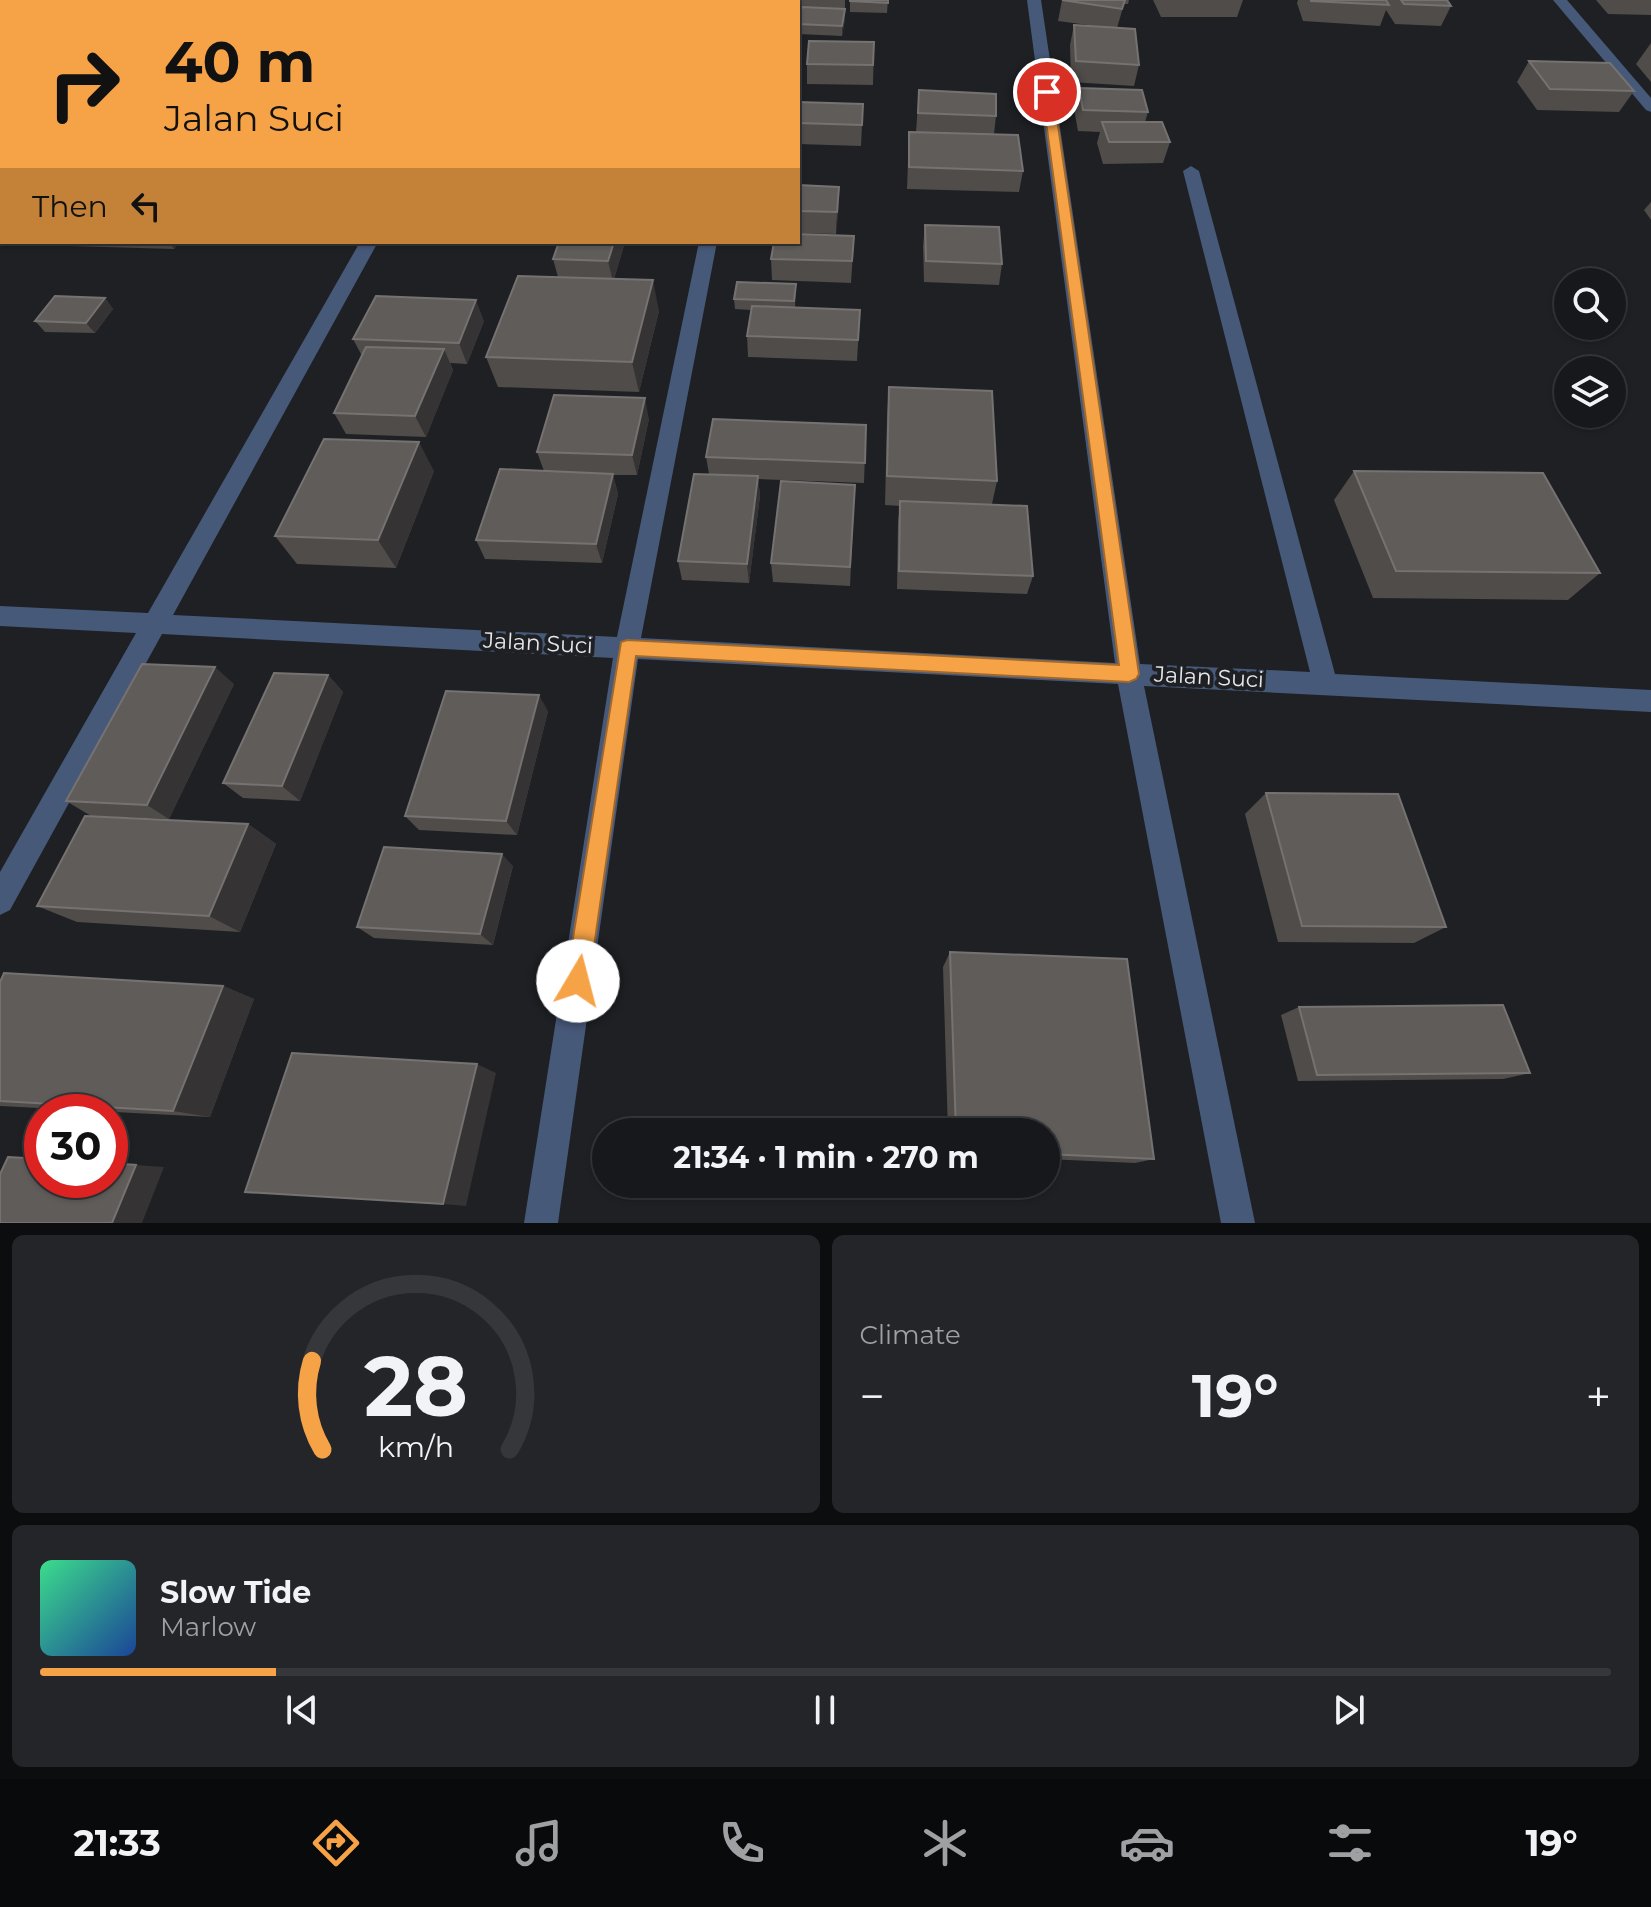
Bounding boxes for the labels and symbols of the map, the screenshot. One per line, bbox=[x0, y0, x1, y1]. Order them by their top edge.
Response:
pin bbox=[1013, 58, 1081, 126]
street label: Jalan Suci bbox=[481, 627, 594, 659]
street label: Jalan Suci bbox=[1152, 661, 1265, 693]
position arrow bbox=[536, 939, 620, 1023]
speed limit sign: 30 bbox=[24, 1094, 128, 1198]

